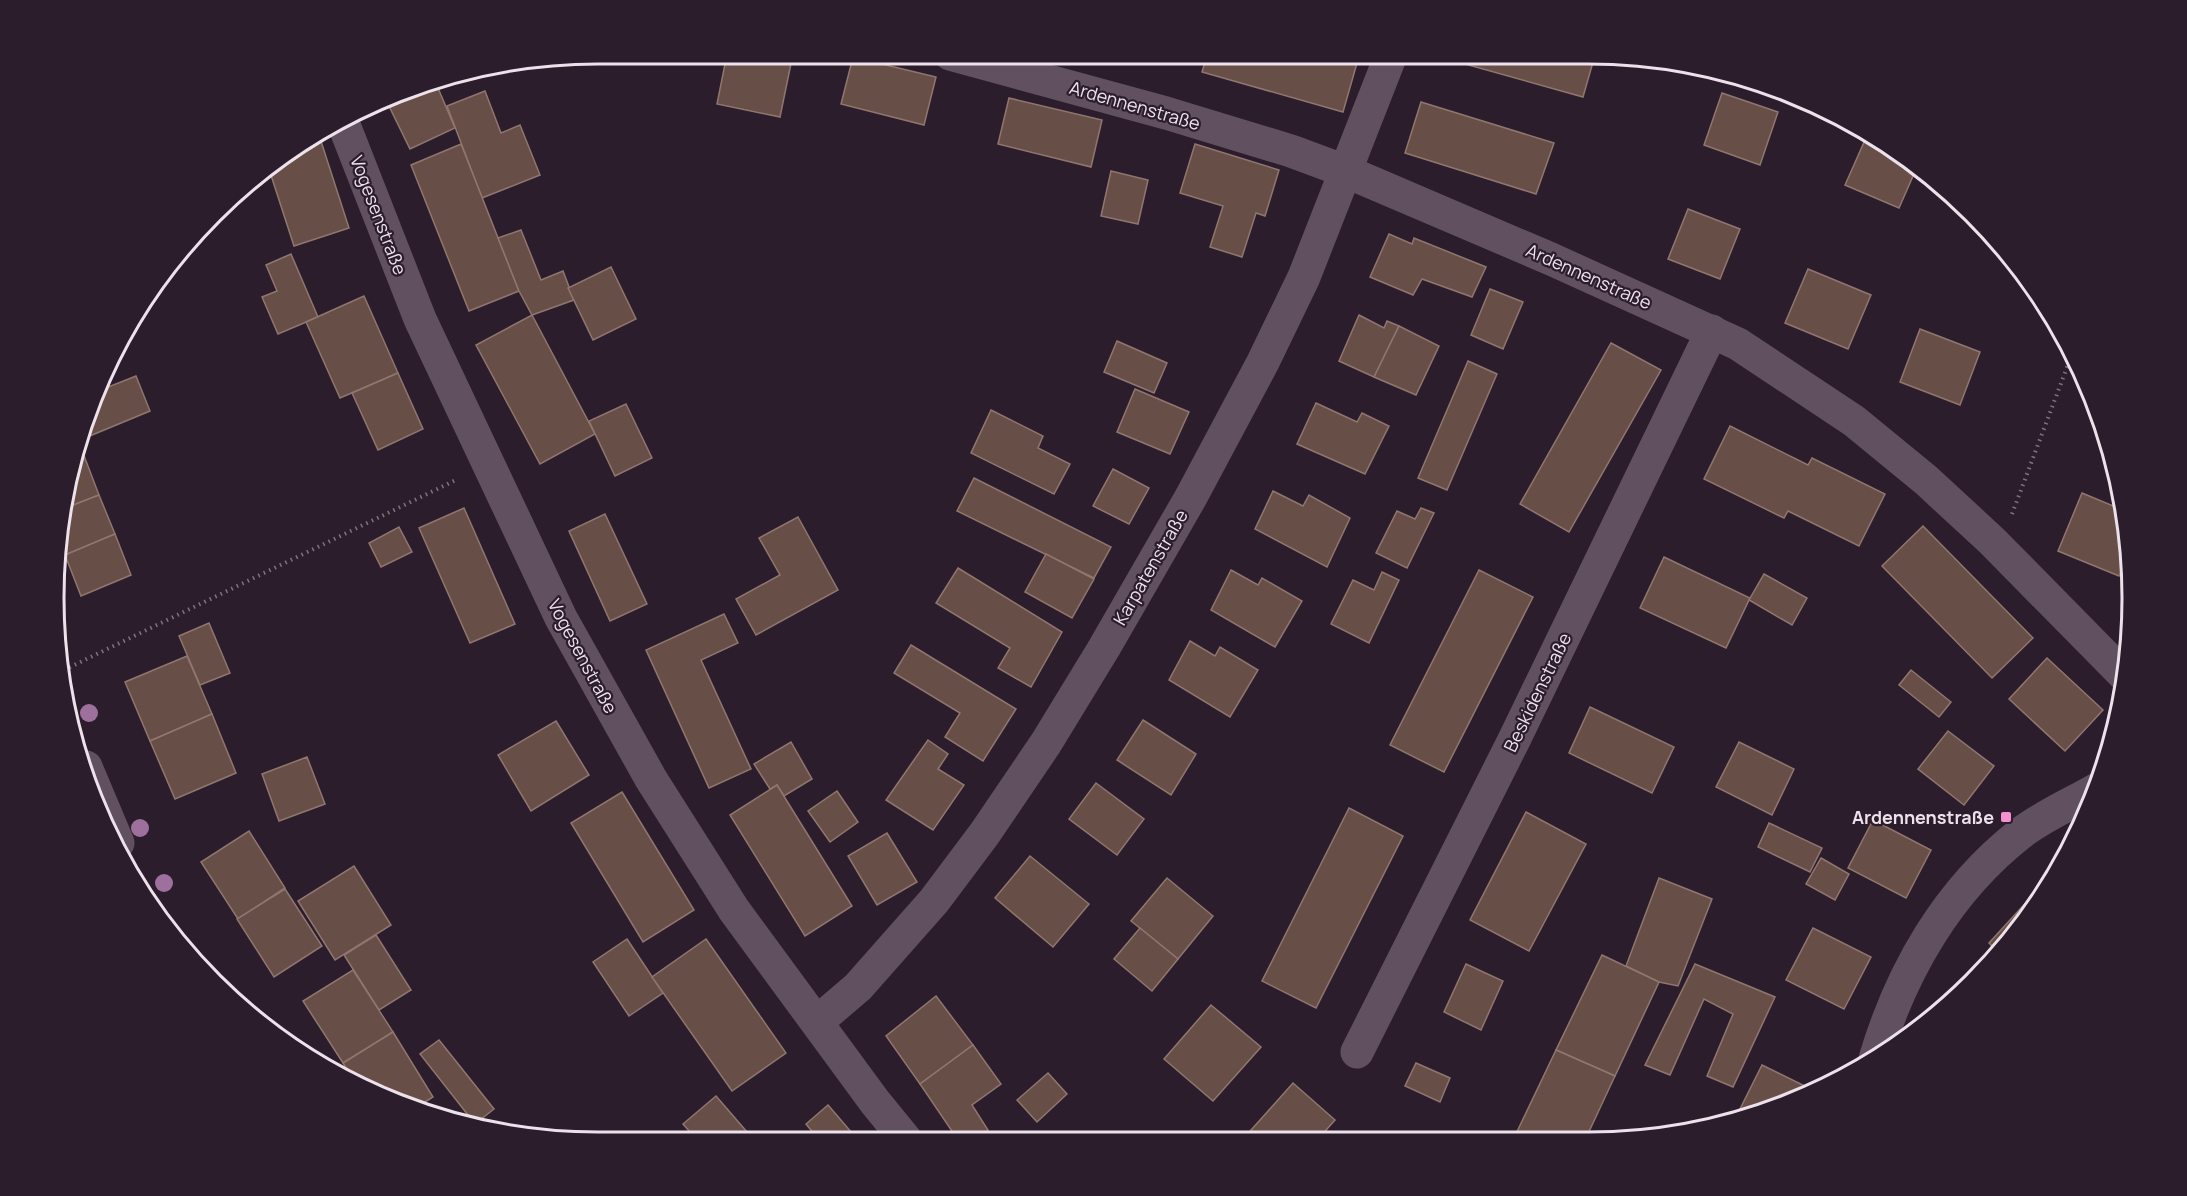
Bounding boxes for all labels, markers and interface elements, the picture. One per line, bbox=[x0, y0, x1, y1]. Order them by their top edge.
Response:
street label: Ardennenstraße bbox=[1067, 75, 1203, 135]
street label: Vogesenstraße bbox=[345, 152, 413, 278]
street label: Ardennenstraße bbox=[1522, 238, 1656, 314]
street label: Karpatenstraße bbox=[1107, 505, 1193, 629]
street label: Vogesenstraße bbox=[543, 595, 623, 717]
street label: Beskidenstraße bbox=[1498, 628, 1576, 756]
place label: Ardennenstraße bbox=[1852, 805, 1994, 829]
marker: Ardennenstraße bbox=[1999, 810, 2013, 824]

